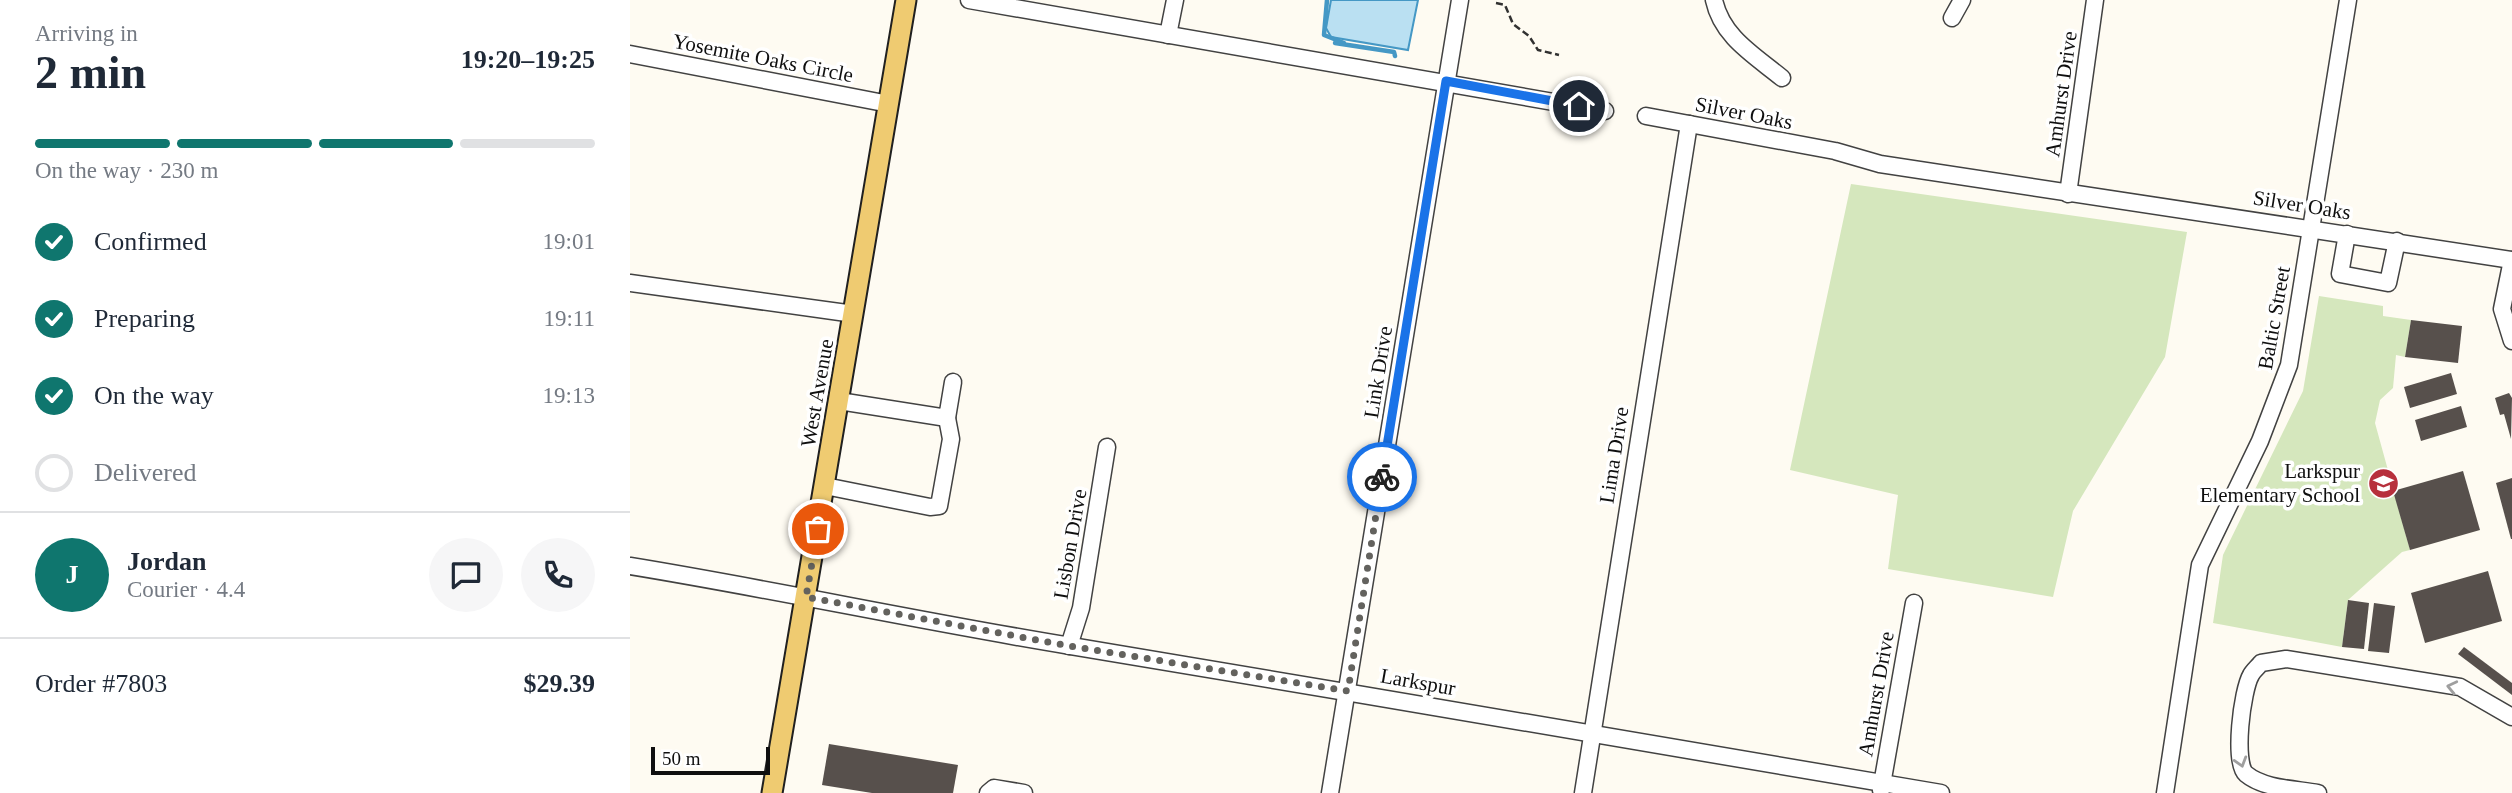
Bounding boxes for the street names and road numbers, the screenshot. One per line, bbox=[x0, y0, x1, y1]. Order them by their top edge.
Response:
street label: Yosemite Oaks Circle bbox=[671, 29, 855, 87]
street label: Amhurst Drive bbox=[2040, 30, 2082, 158]
street label: Silver Oaks bbox=[1693, 92, 1795, 134]
street label: Silver Oaks bbox=[2251, 185, 2353, 225]
street label: Baltic Street bbox=[2253, 264, 2295, 371]
street label: Link Drive bbox=[1359, 324, 1397, 420]
street label: West Avenue bbox=[796, 337, 838, 449]
street label: Lima Drive bbox=[1595, 405, 1633, 505]
street label: Lisbon Drive bbox=[1049, 487, 1091, 601]
street label: Amhurst Drive bbox=[1853, 630, 1899, 758]
street label: Larkspur bbox=[1379, 664, 1457, 700]

